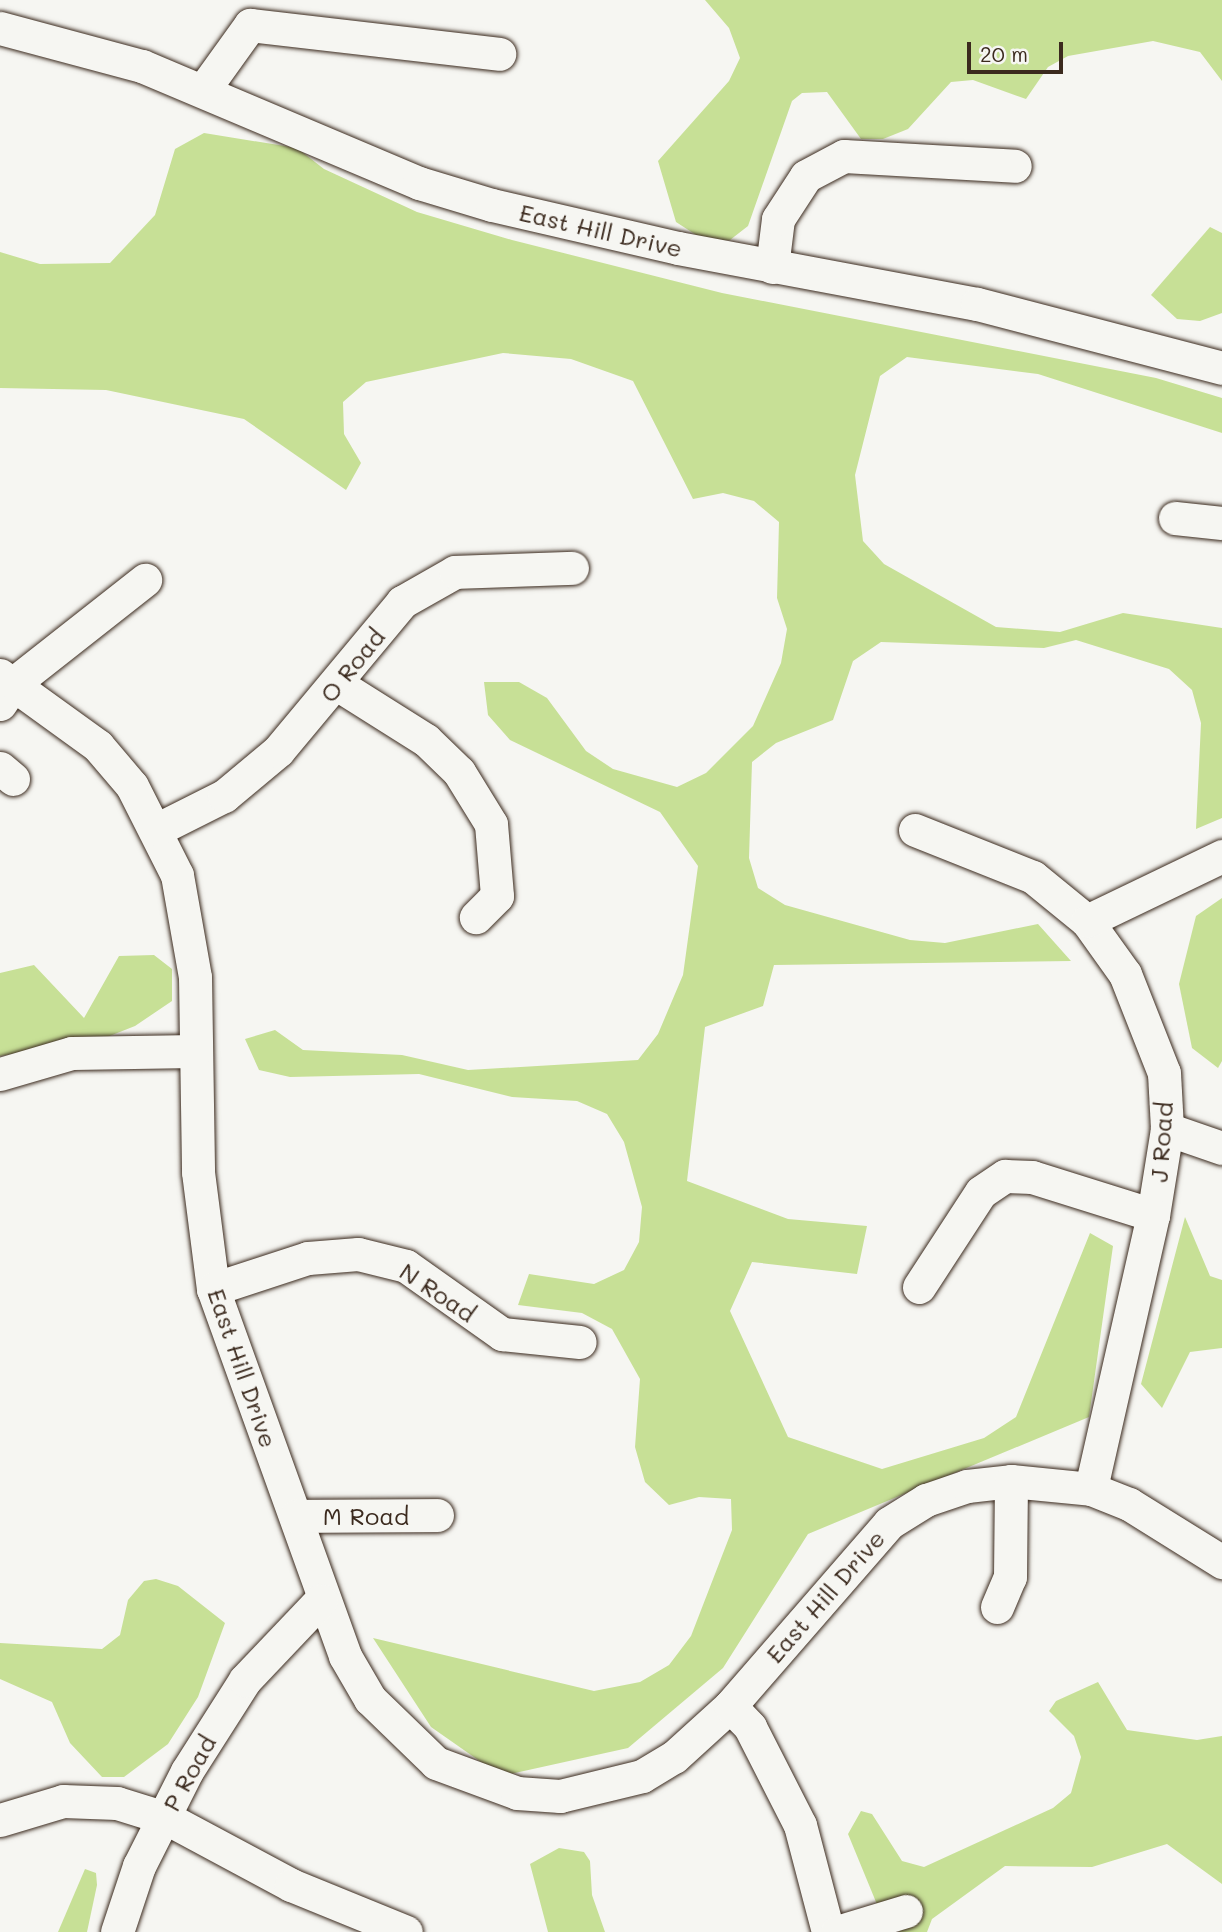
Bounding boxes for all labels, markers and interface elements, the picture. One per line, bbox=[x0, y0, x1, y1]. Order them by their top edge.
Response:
scale bar bbox=[970, 28, 1066, 72]
text: 20 m bbox=[980, 40, 1028, 67]
street label: East Hill Drive bbox=[517, 197, 685, 263]
street label: O Road bbox=[314, 622, 390, 708]
street label: J Road bbox=[1144, 1101, 1178, 1183]
street label: N Road bbox=[395, 1256, 481, 1328]
street label: East Hill Drive bbox=[202, 1285, 284, 1451]
street label: M Road bbox=[323, 1502, 409, 1530]
street label: East Hill Drive bbox=[760, 1524, 890, 1668]
street label: P Road bbox=[156, 1730, 222, 1816]

